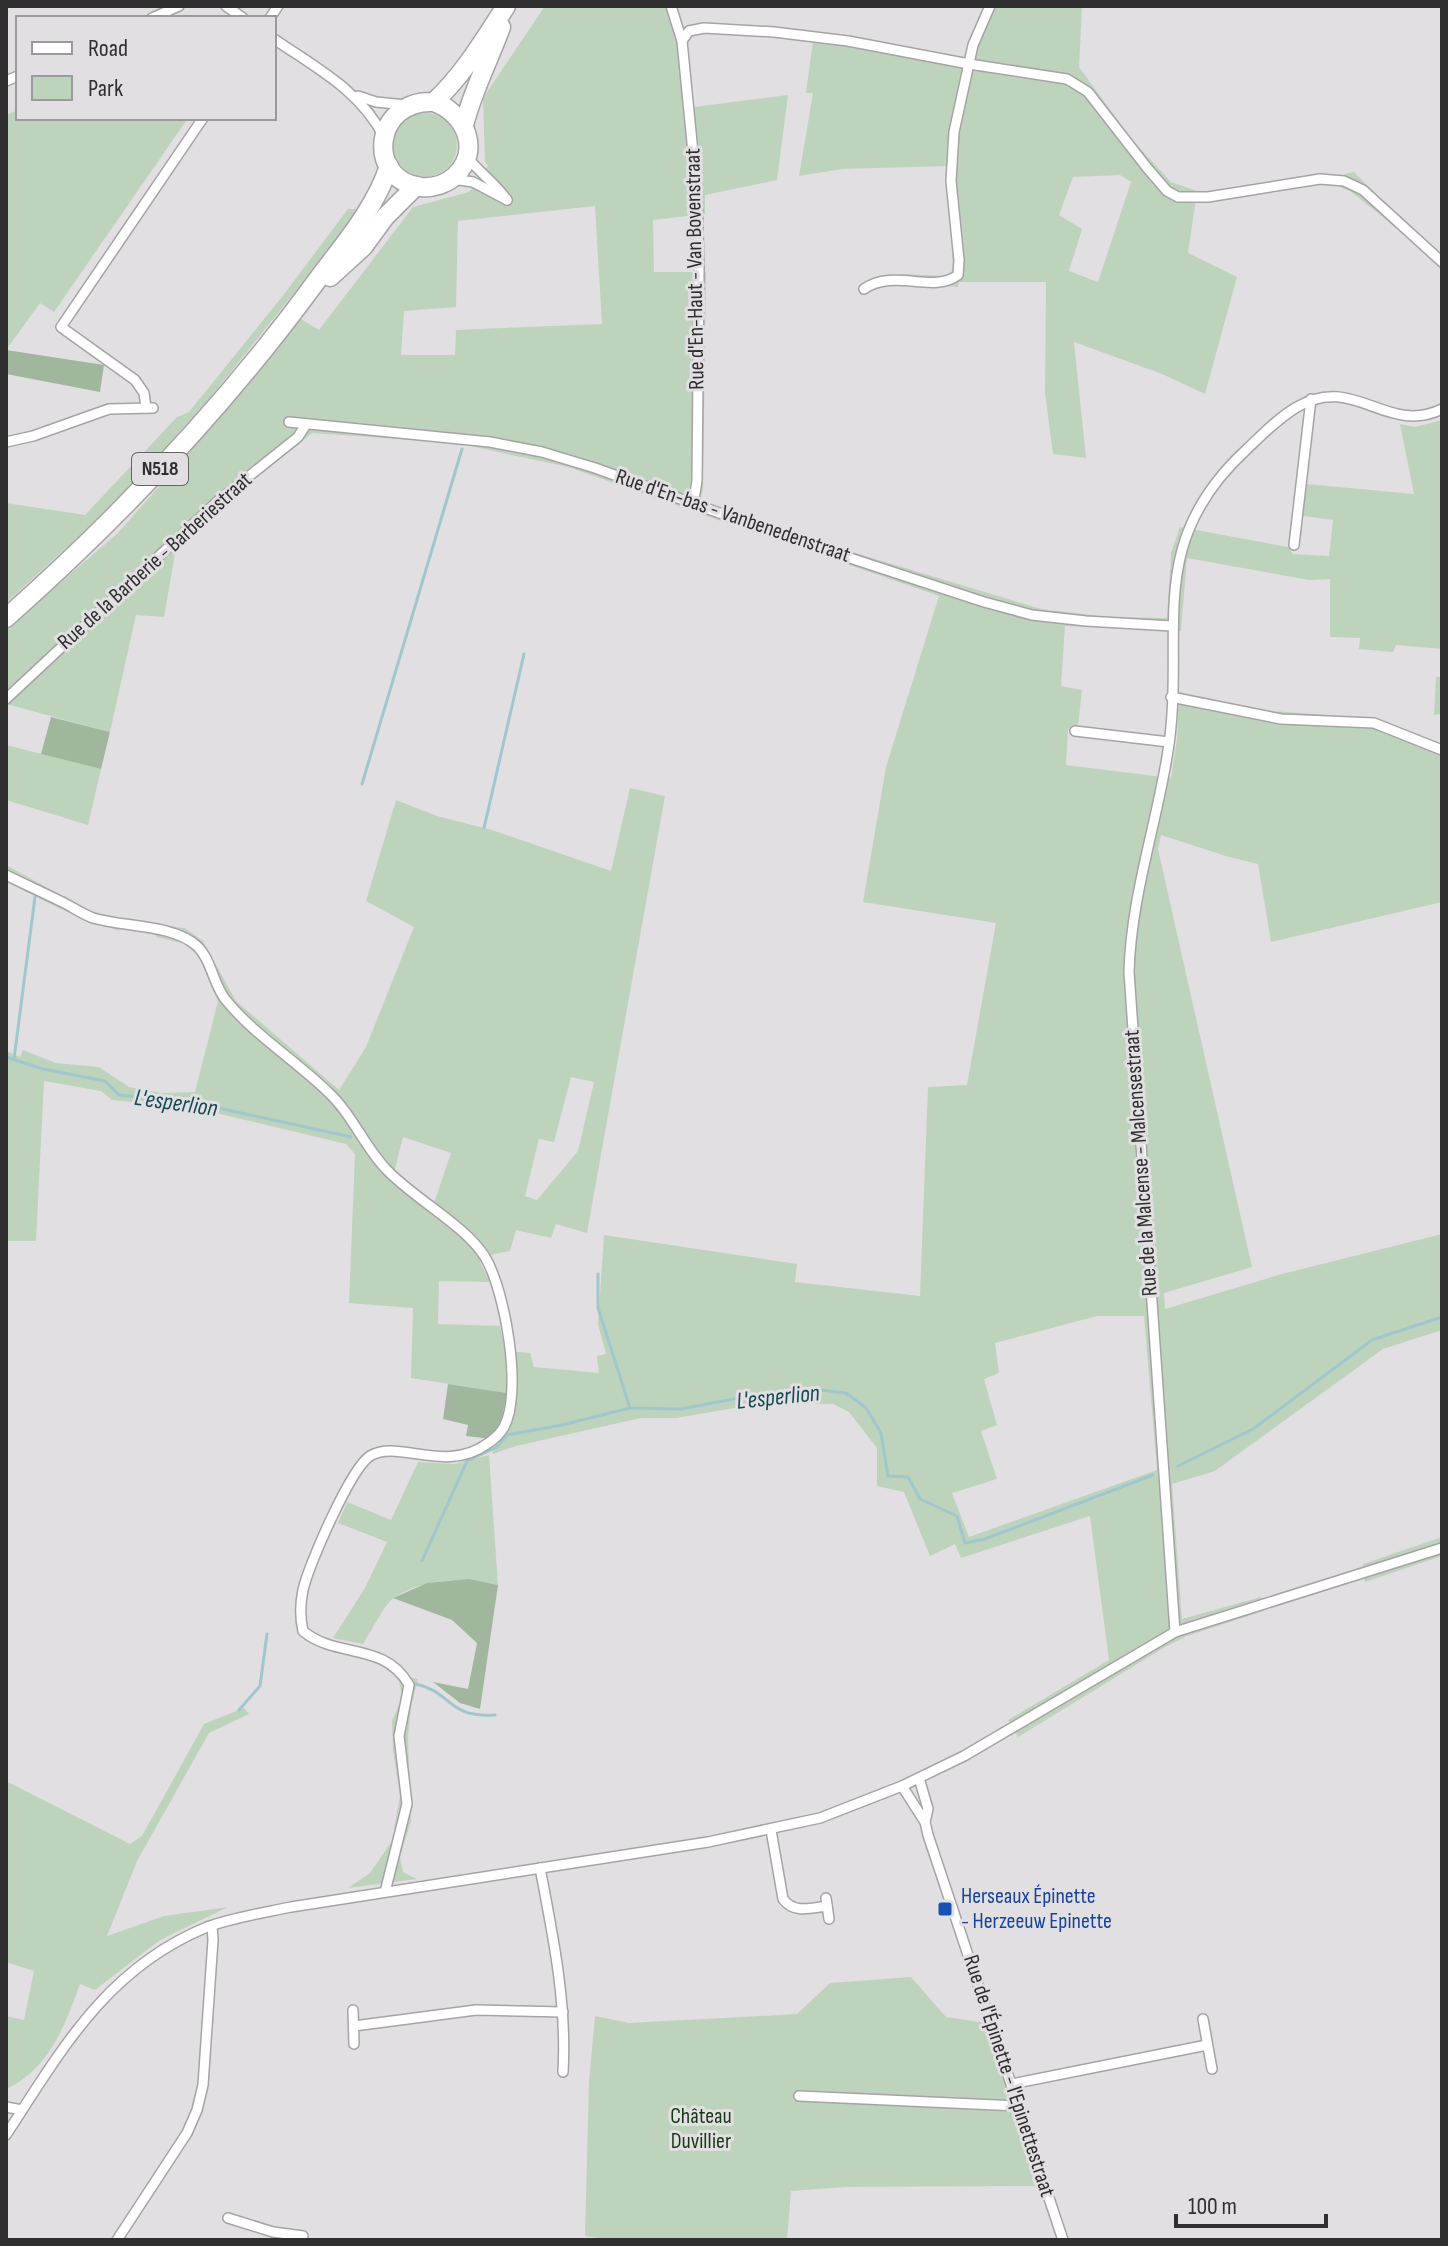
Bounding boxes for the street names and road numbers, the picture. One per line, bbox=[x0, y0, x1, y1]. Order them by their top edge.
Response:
street label: Rue d'En-Haut - Van Bovenstraat bbox=[679, 148, 711, 390]
road number: N518 bbox=[132, 453, 188, 485]
street label: Rue d'En-bas - Vanbenedenstraat bbox=[612, 463, 854, 569]
street label: Rue de la Barberie - Barberiestraat bbox=[52, 466, 258, 655]
street label: Rue de la Malcense - Malcensestraat bbox=[1118, 1028, 1164, 1297]
street label: Rue de l'Épinette - l'Epinettestraat bbox=[957, 1952, 1061, 2201]

